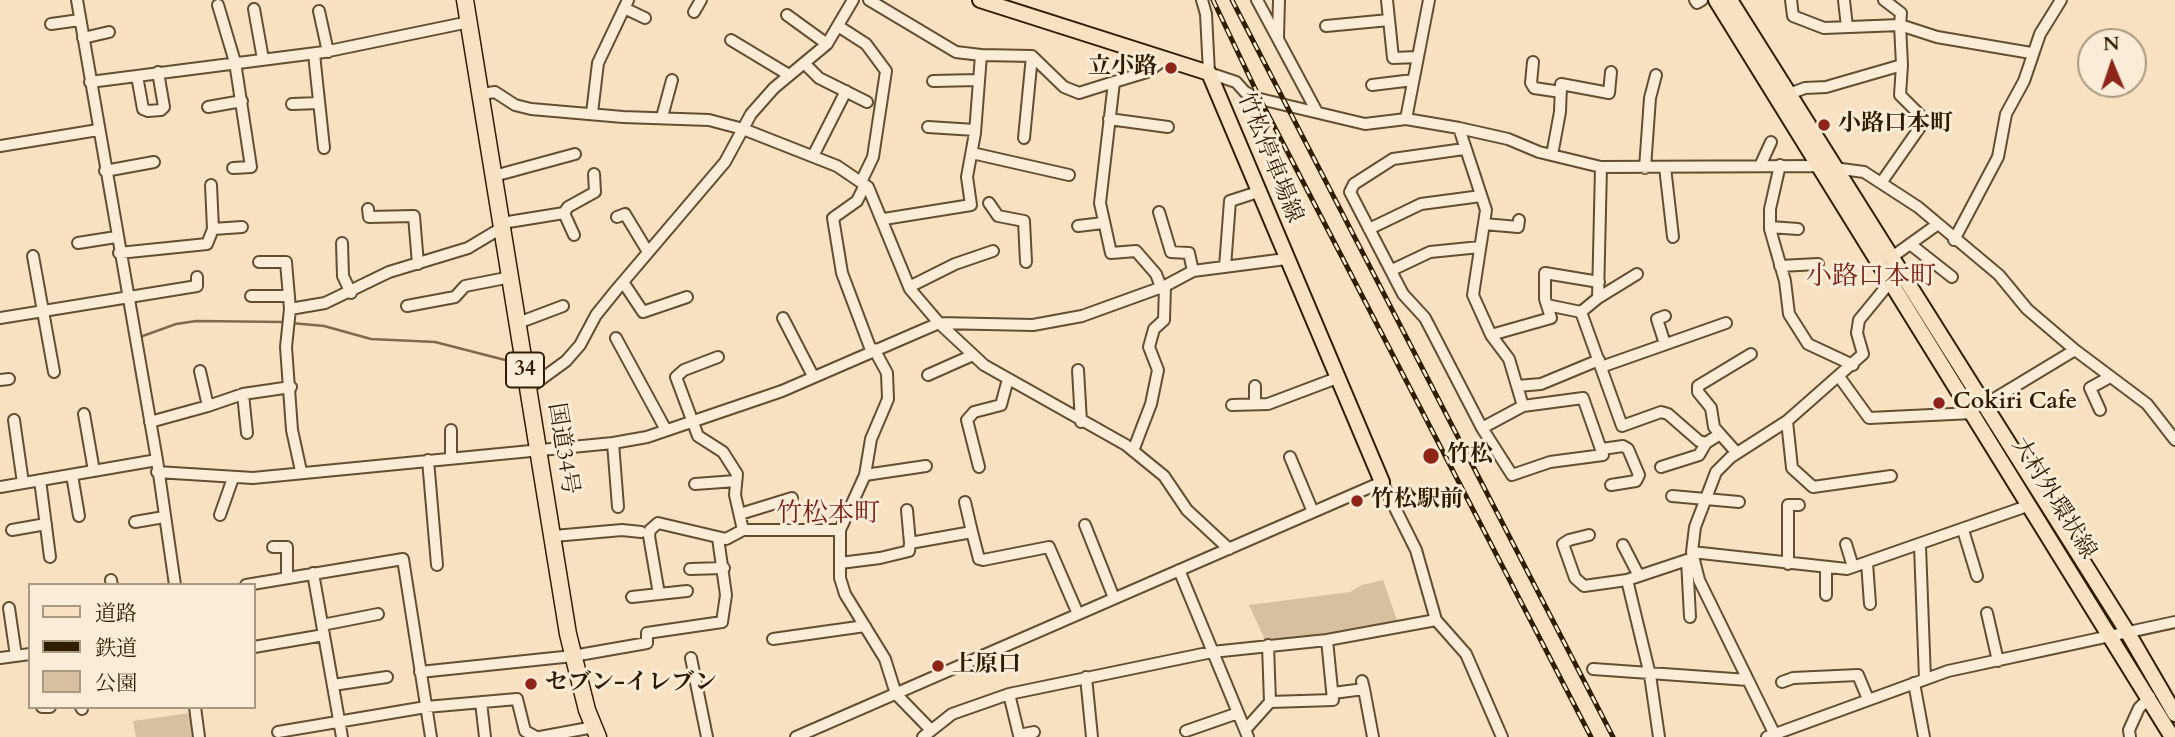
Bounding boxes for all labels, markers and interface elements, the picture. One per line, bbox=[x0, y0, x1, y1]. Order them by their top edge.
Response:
north arrow bbox=[2077, 28, 2147, 98]
text: N bbox=[2103, 31, 2120, 57]
place label: 立小路 bbox=[1088, 54, 1157, 82]
marker: 立小路 bbox=[1163, 60, 1179, 76]
street label: 竹松停車場線 bbox=[1230, 89, 1308, 227]
place label: 小路口本町 bbox=[1838, 111, 1953, 139]
marker: 小路口本町 bbox=[1816, 117, 1832, 133]
district label: 小路口本町 bbox=[1806, 262, 1936, 294]
road number: 34 bbox=[506, 352, 544, 388]
place label: Cokiri Cafe bbox=[1953, 389, 2077, 417]
marker: Cokiri Cafe bbox=[1931, 395, 1947, 411]
street label: 国道34号 bbox=[541, 401, 583, 497]
street label: 大村外環状線 bbox=[2005, 433, 2101, 565]
place label: 竹松 bbox=[1447, 442, 1493, 470]
marker: 竹松 bbox=[1421, 446, 1441, 466]
place label: 竹松駅前 bbox=[1371, 487, 1463, 515]
marker: 竹松駅前 bbox=[1349, 493, 1365, 509]
district label: 竹松本町 bbox=[776, 499, 880, 531]
legend bbox=[28, 583, 256, 709]
text: 道路 bbox=[95, 599, 137, 628]
text: 鉄道 bbox=[95, 634, 137, 663]
place label: 上原口 bbox=[952, 652, 1021, 680]
marker: 上原口 bbox=[930, 658, 946, 674]
text: 公園 bbox=[95, 669, 137, 698]
place label: セブン-イレブン bbox=[545, 670, 717, 698]
marker: セブン-イレブン bbox=[523, 676, 539, 692]

